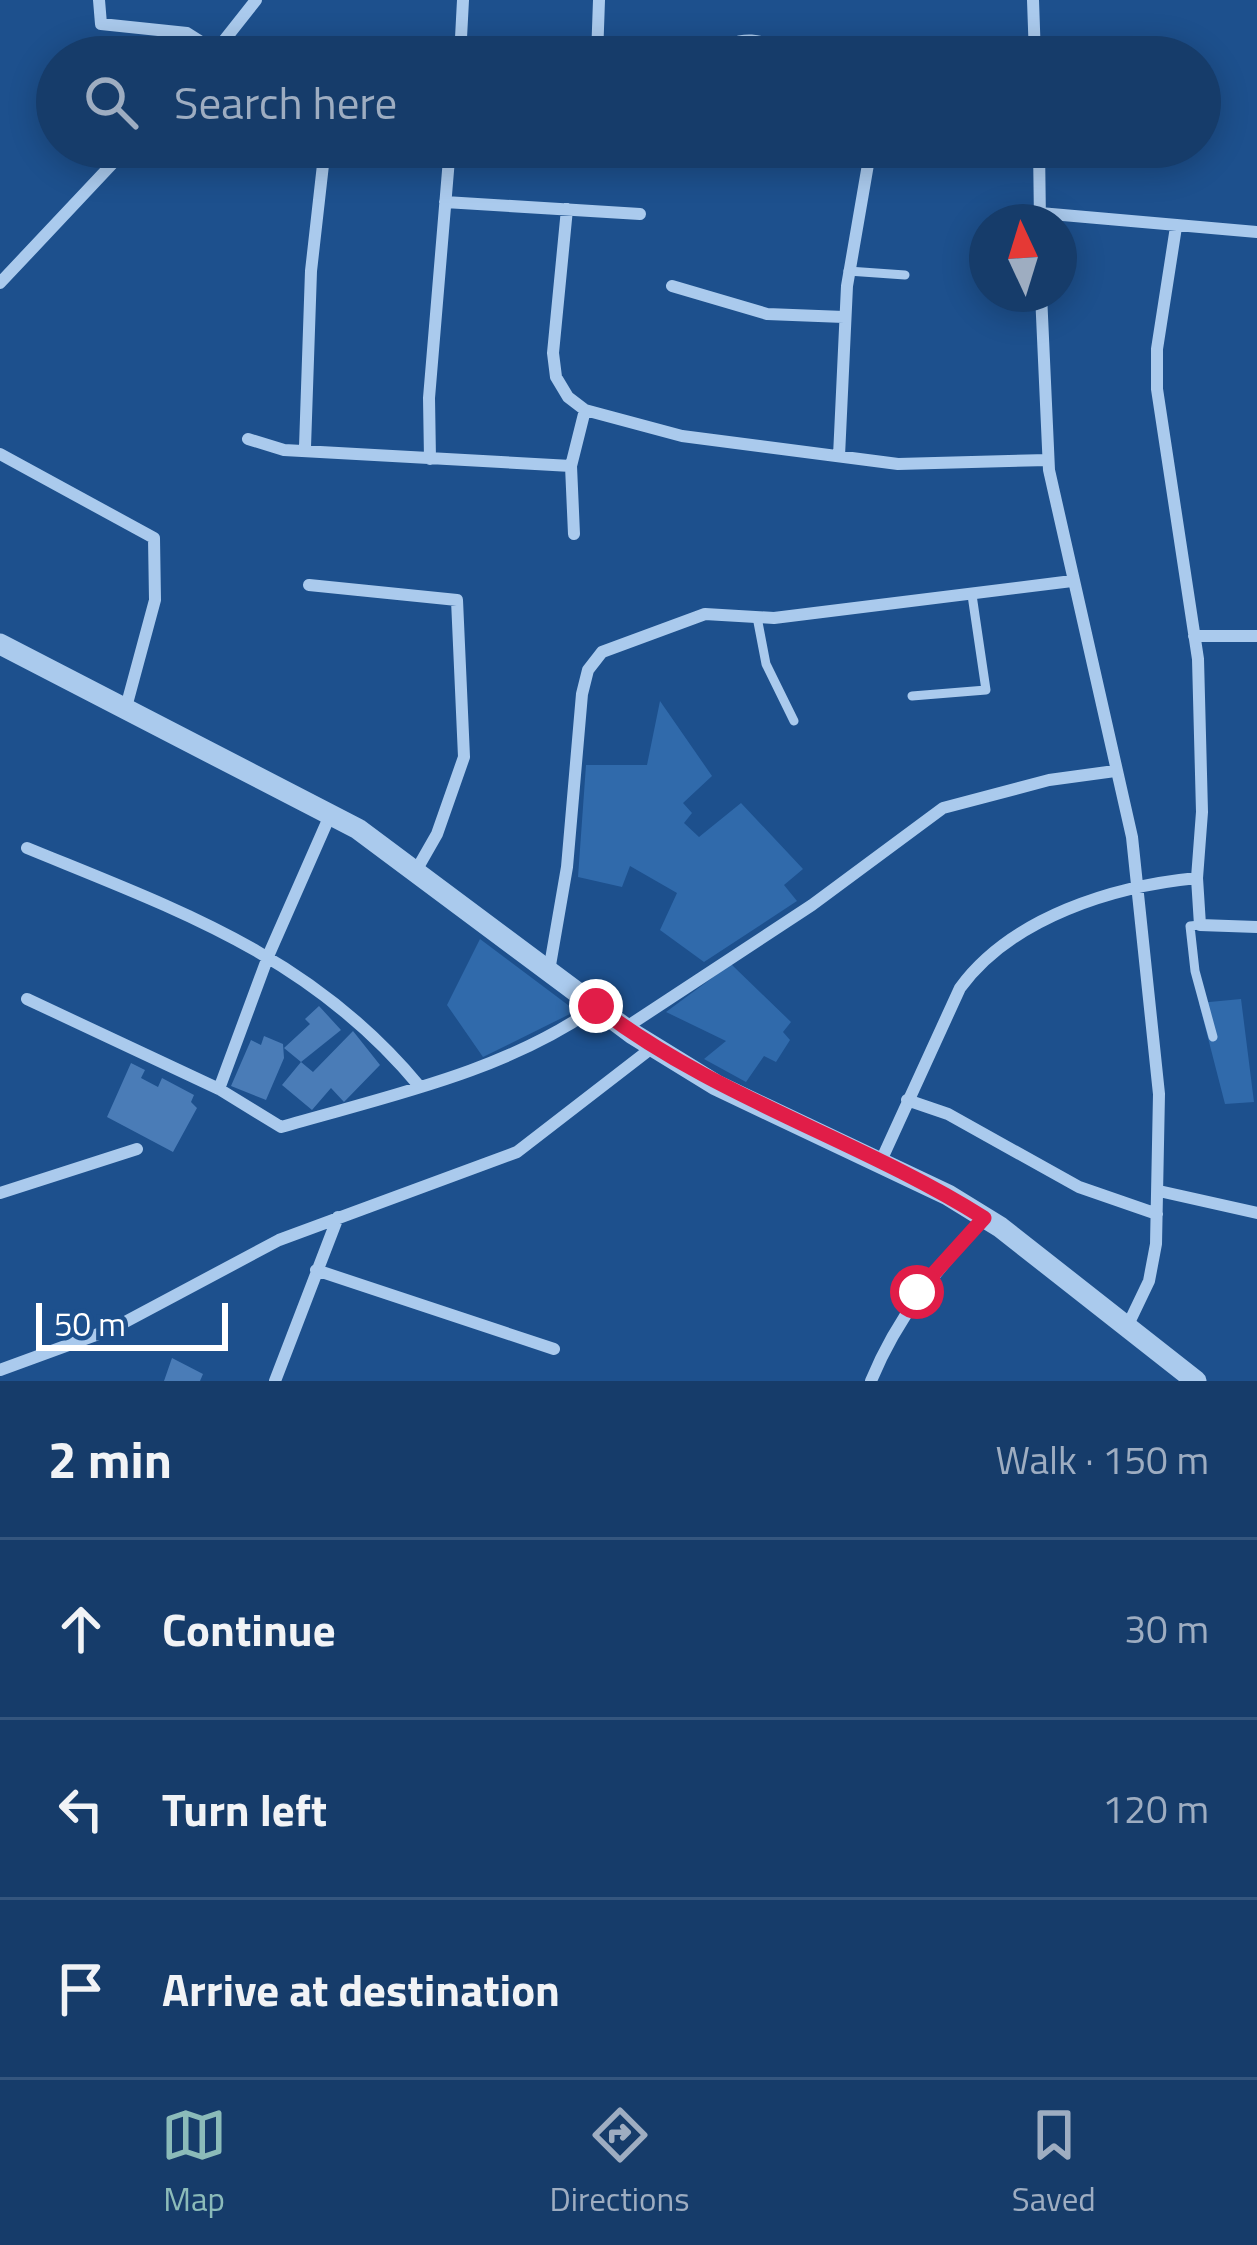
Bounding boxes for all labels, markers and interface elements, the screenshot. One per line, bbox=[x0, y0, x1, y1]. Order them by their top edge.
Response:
search box bbox=[36, 36, 1221, 168]
text: Search here bbox=[174, 68, 397, 136]
icon: search bbox=[78, 69, 144, 135]
north arrow bbox=[969, 204, 1077, 312]
route end bbox=[569, 979, 623, 1033]
route start bbox=[890, 1265, 944, 1319]
scale bar bbox=[36, 1297, 228, 1350]
text: 50 m bbox=[54, 1299, 126, 1349]
text: 2 min bbox=[48, 1420, 172, 1498]
text: Walk · 150 m bbox=[995, 1430, 1209, 1489]
text: Continue bbox=[162, 1595, 336, 1663]
icon: ahead bbox=[48, 1596, 114, 1662]
text: 30 m bbox=[1124, 1599, 1209, 1658]
text: Turn left bbox=[162, 1775, 327, 1843]
icon: left bbox=[48, 1776, 114, 1842]
text: 120 m bbox=[1102, 1779, 1209, 1838]
text: Arrive at destination bbox=[162, 1955, 560, 2023]
icon: arrive bbox=[48, 1956, 114, 2022]
tab: Map bbox=[161, 2102, 227, 2224]
tab: Directions bbox=[550, 2102, 689, 2224]
tab: Saved bbox=[1012, 2102, 1096, 2224]

